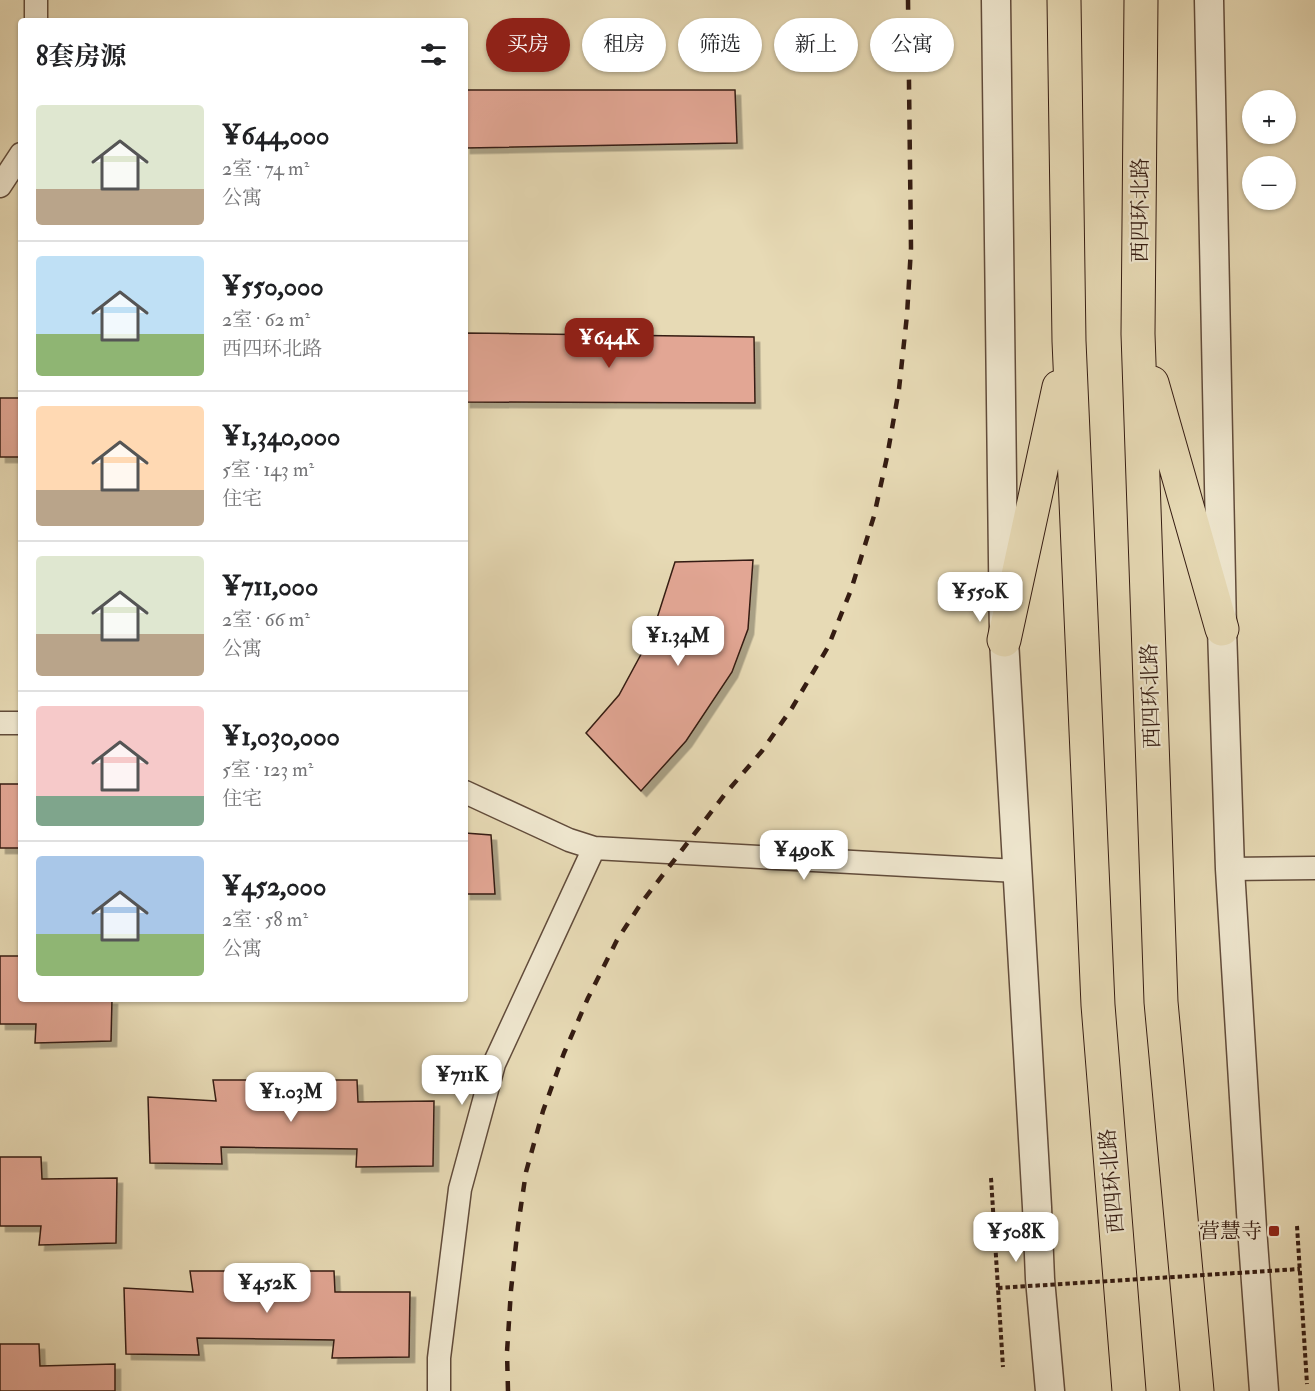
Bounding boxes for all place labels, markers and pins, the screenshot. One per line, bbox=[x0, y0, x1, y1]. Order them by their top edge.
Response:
pin: ¥644K bbox=[567, 318, 651, 369]
pin: ¥550K bbox=[938, 572, 1022, 623]
pin: ¥1.34M bbox=[629, 616, 727, 667]
pin: ¥490K bbox=[762, 830, 846, 881]
pin: ¥711K bbox=[420, 1055, 504, 1106]
pin: ¥1.03M bbox=[242, 1072, 340, 1123]
pin: ¥508K bbox=[974, 1212, 1058, 1263]
place label: 营慧寺 bbox=[1199, 1218, 1262, 1245]
marker: 营慧寺 bbox=[1267, 1224, 1281, 1238]
pin: ¥452K bbox=[225, 1263, 309, 1314]

